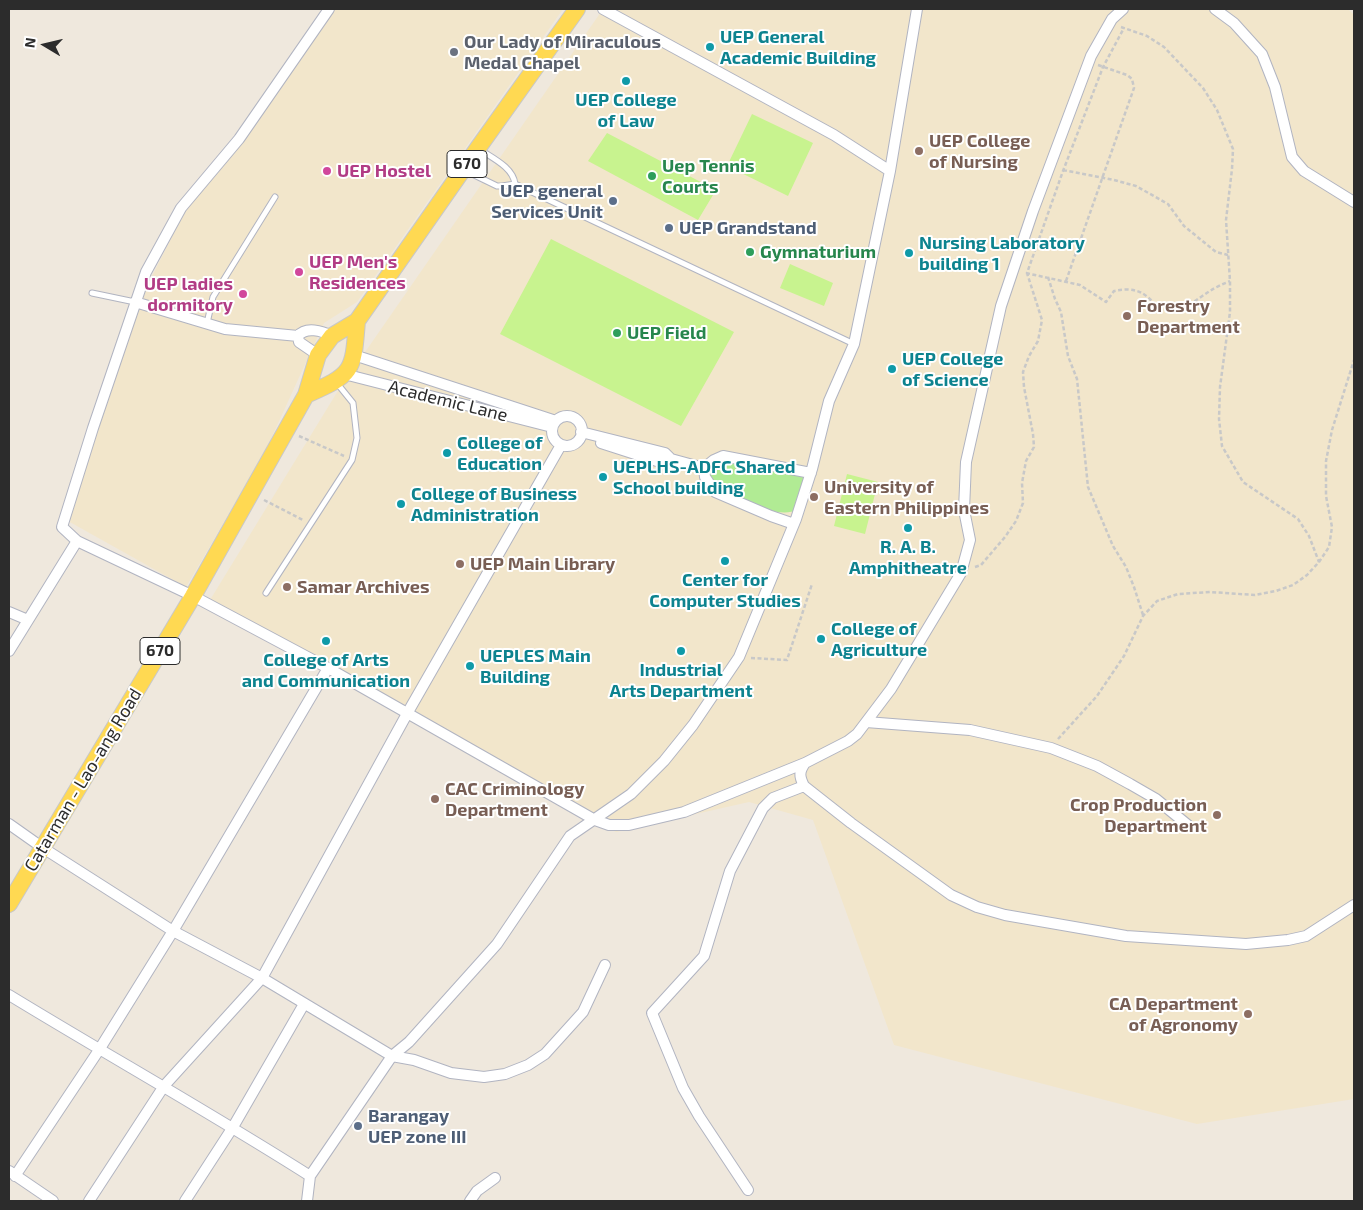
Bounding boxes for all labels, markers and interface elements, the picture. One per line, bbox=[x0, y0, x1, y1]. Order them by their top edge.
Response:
north arrow bbox=[20, 20, 70, 70]
place label: UEP General Academic Building bbox=[720, 26, 876, 68]
place label: Our Lady of Miraculous Medal Chapel bbox=[464, 31, 661, 74]
text: N bbox=[21, 36, 39, 49]
marker: UEP General Academic Building bbox=[704, 41, 716, 53]
marker: Our Lady of Miraculous Medal Chapel bbox=[448, 46, 460, 58]
marker: UEP College of Law bbox=[620, 75, 632, 87]
place label: UEP College of Law bbox=[575, 89, 677, 132]
place label: UEP College of Nursing bbox=[929, 130, 1030, 172]
marker: UEP College of Nursing bbox=[913, 145, 925, 157]
road number: 670 bbox=[447, 150, 487, 178]
place label: Uep Tennis Courts bbox=[662, 155, 755, 198]
place label: UEP Hostel bbox=[337, 160, 431, 182]
marker: UEP Hostel bbox=[321, 165, 333, 177]
marker: Uep Tennis Courts bbox=[646, 170, 658, 182]
place label: UEP general Services Unit bbox=[491, 180, 603, 222]
marker: UEP general Services Unit bbox=[607, 195, 619, 207]
place label: UEP Grandstand bbox=[679, 217, 817, 239]
marker: UEP Grandstand bbox=[663, 222, 675, 234]
place label: Nursing Laboratory building 1 bbox=[919, 232, 1085, 274]
place label: Gymnaturium bbox=[760, 241, 876, 263]
marker: Gymnaturium bbox=[744, 246, 756, 258]
marker: Nursing Laboratory building 1 bbox=[903, 247, 915, 259]
place label: UEP Men's Residences bbox=[309, 251, 406, 294]
marker: UEP Men's Residences bbox=[293, 266, 305, 278]
place label: UEP ladies dormitory bbox=[144, 273, 233, 316]
marker: UEP ladies dormitory bbox=[237, 288, 249, 300]
place label: Forestry Department bbox=[1137, 295, 1240, 338]
marker: Forestry Department bbox=[1121, 310, 1133, 322]
place label: UEP Field bbox=[627, 322, 707, 344]
marker: UEP Field bbox=[611, 327, 623, 339]
place label: UEP College of Science bbox=[902, 348, 1003, 390]
marker: UEP College of Science bbox=[886, 363, 898, 375]
street label: Academic Lane bbox=[386, 376, 510, 426]
place label: College of Education bbox=[457, 432, 542, 474]
marker: College of Education bbox=[441, 447, 453, 459]
place label: UEPLHS-ADFC Shared School building bbox=[613, 456, 796, 498]
marker: UEPLHS-ADFC Shared School building bbox=[597, 471, 609, 483]
place label: University of Eastern Philippines bbox=[824, 476, 989, 518]
place label: College of Business Administration bbox=[411, 483, 577, 526]
marker: University of Eastern Philippines bbox=[808, 491, 820, 503]
marker: College of Business Administration bbox=[395, 498, 407, 510]
marker: R. A. B. Amphitheatre bbox=[902, 522, 914, 534]
place label: R. A. B. Amphitheatre bbox=[849, 536, 967, 578]
place label: UEP Main Library bbox=[470, 553, 615, 575]
marker: Center for Computer Studies bbox=[719, 555, 731, 567]
marker: UEP Main Library bbox=[454, 558, 466, 570]
place label: Center for Computer Studies bbox=[649, 569, 801, 612]
place label: Samar Archives bbox=[297, 576, 429, 598]
marker: Samar Archives bbox=[281, 581, 293, 593]
place label: College of Agriculture bbox=[831, 618, 927, 660]
marker: College of Agriculture bbox=[815, 633, 827, 645]
marker: College of Arts and Communication bbox=[320, 635, 332, 647]
road number: 670 bbox=[140, 637, 180, 664]
place label: UEPLES Main Building bbox=[480, 645, 591, 688]
marker: Industrial Arts Department bbox=[675, 645, 687, 657]
place label: College of Arts and Communication bbox=[242, 649, 410, 692]
place label: Industrial Arts Department bbox=[609, 659, 753, 702]
marker: UEPLES Main Building bbox=[464, 660, 476, 672]
street label: Catarman - Lao-ang Road bbox=[20, 685, 146, 875]
place label: CAC Criminology Department bbox=[445, 778, 584, 821]
marker: CAC Criminology Department bbox=[429, 793, 441, 805]
place label: Crop Production Department bbox=[1070, 794, 1207, 836]
marker: Crop Production Department bbox=[1211, 809, 1223, 821]
place label: CA Department of Agronomy bbox=[1109, 993, 1238, 1036]
marker: CA Department of Agronomy bbox=[1242, 1008, 1254, 1020]
place label: Barangay UEP zone III bbox=[368, 1105, 466, 1148]
marker: Barangay UEP zone III bbox=[352, 1120, 364, 1132]

